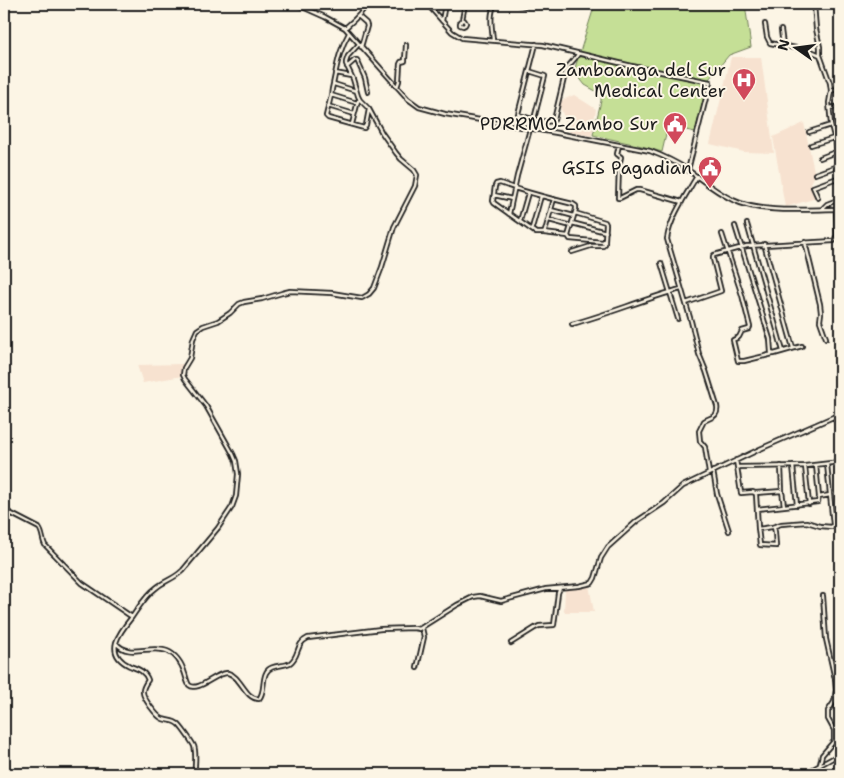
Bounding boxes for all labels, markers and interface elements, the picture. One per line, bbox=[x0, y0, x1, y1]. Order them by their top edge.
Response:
north arrow bbox=[772, 22, 822, 72]
text: N bbox=[773, 37, 793, 52]
place label: Zamboanga del Sur Medical Center bbox=[556, 58, 726, 103]
hospital icon: Zamboanga del Sur Medical Center bbox=[731, 67, 757, 101]
public building icon: PDRRMO-Zambo Sur bbox=[662, 111, 688, 145]
place label: PDRRMO-Zambo Sur bbox=[480, 112, 658, 136]
public building icon: GSIS Pagadian bbox=[697, 155, 723, 189]
place label: GSIS Pagadian bbox=[562, 156, 692, 180]

